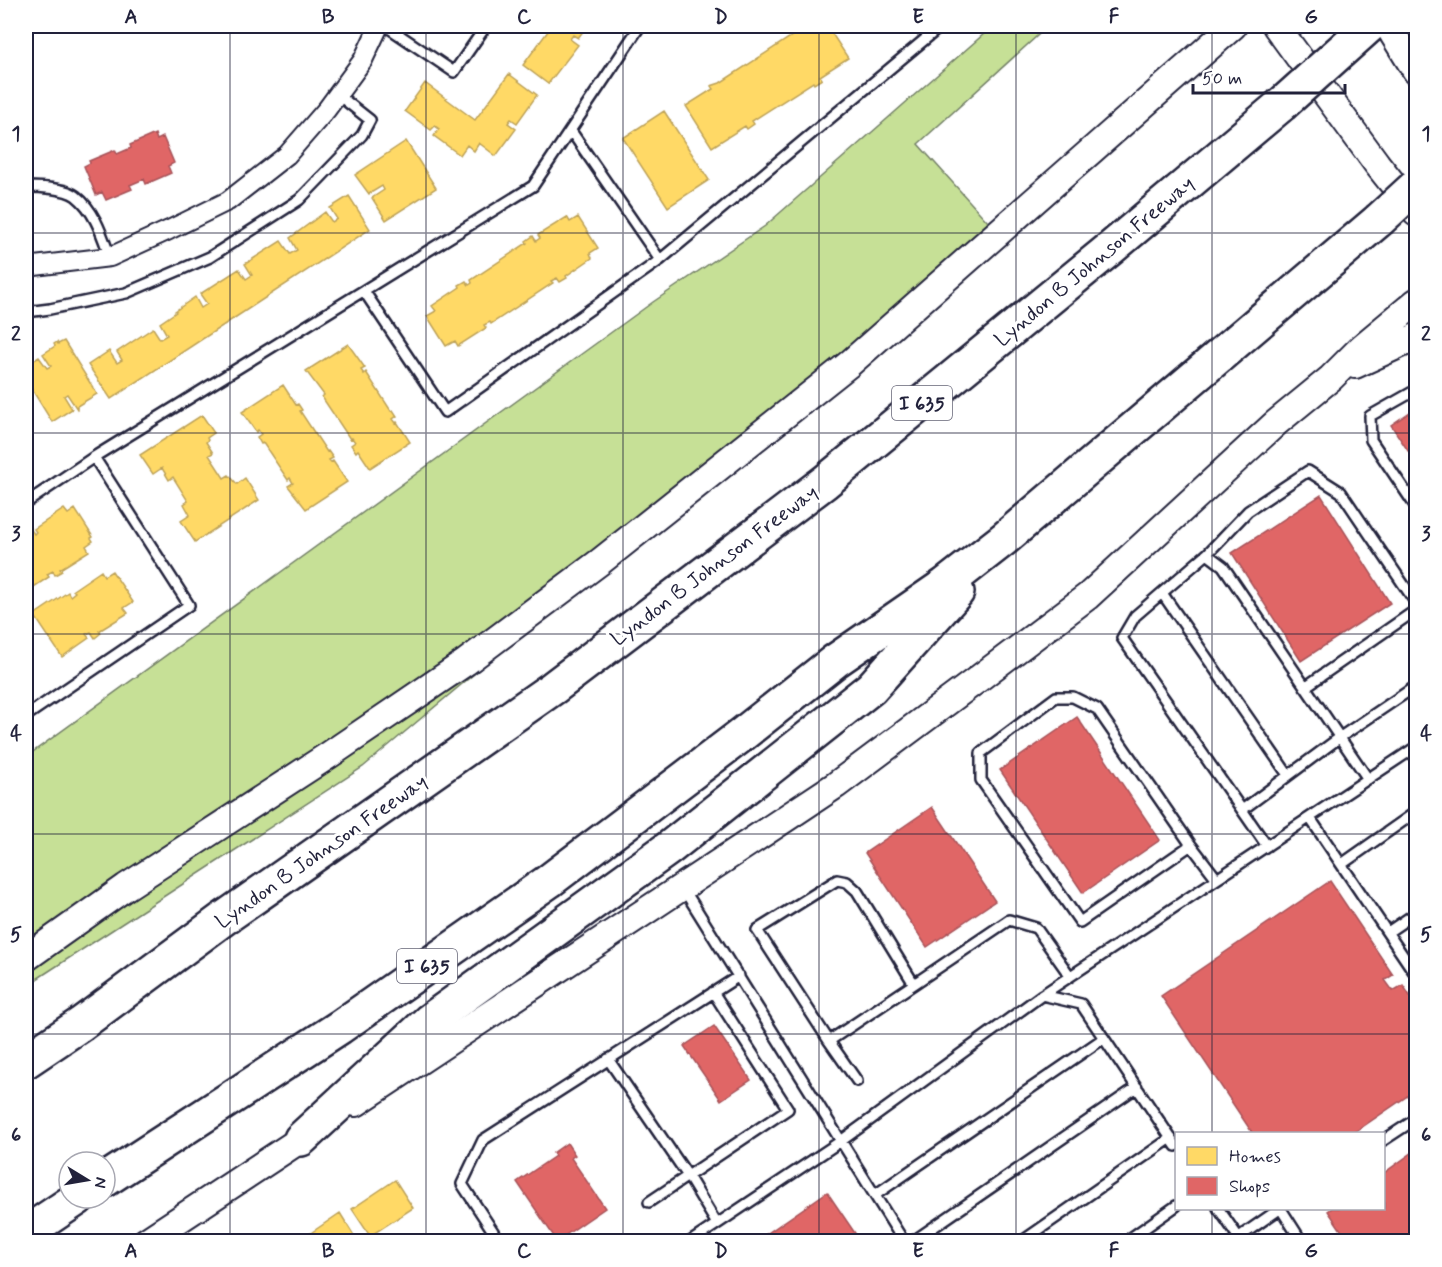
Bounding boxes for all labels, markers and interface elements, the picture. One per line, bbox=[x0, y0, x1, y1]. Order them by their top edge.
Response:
text: A bbox=[124, 4, 138, 31]
text: B bbox=[322, 4, 335, 31]
text: C bbox=[517, 4, 532, 31]
text: D bbox=[714, 4, 728, 31]
text: E bbox=[912, 4, 924, 31]
text: F bbox=[1109, 4, 1120, 31]
text: G bbox=[1304, 4, 1318, 31]
scale bar bbox=[1193, 57, 1344, 95]
text: 50 m bbox=[1202, 67, 1242, 91]
text: 1 bbox=[12, 121, 20, 148]
text: 1 bbox=[1422, 121, 1430, 148]
street label: Lyndon B Johnson Freeway bbox=[989, 170, 1200, 354]
text: 2 bbox=[11, 321, 21, 348]
text: 2 bbox=[1421, 321, 1431, 348]
road number: I 635 bbox=[892, 386, 952, 420]
street label: Lyndon B Johnson Freeway bbox=[605, 479, 824, 653]
text: 3 bbox=[11, 521, 21, 548]
text: 3 bbox=[1421, 521, 1431, 548]
text: 4 bbox=[10, 721, 22, 748]
text: 4 bbox=[1420, 721, 1432, 748]
street label: Lyndon B Johnson Freeway bbox=[210, 768, 433, 936]
text: 5 bbox=[10, 922, 22, 949]
text: 5 bbox=[1420, 922, 1432, 949]
road number: I 635 bbox=[397, 949, 457, 983]
text: 6 bbox=[11, 1122, 21, 1149]
text: 6 bbox=[1421, 1122, 1431, 1149]
legend bbox=[1175, 1132, 1385, 1210]
text: Homes bbox=[1229, 1145, 1281, 1169]
north arrow bbox=[57, 1150, 117, 1210]
text: N bbox=[89, 1175, 112, 1190]
text: Shops bbox=[1229, 1175, 1270, 1199]
text: A bbox=[124, 1238, 138, 1265]
text: B bbox=[322, 1238, 335, 1265]
text: C bbox=[517, 1238, 532, 1265]
text: D bbox=[714, 1238, 728, 1265]
text: E bbox=[912, 1238, 924, 1265]
text: F bbox=[1109, 1238, 1120, 1265]
text: G bbox=[1304, 1238, 1318, 1265]

